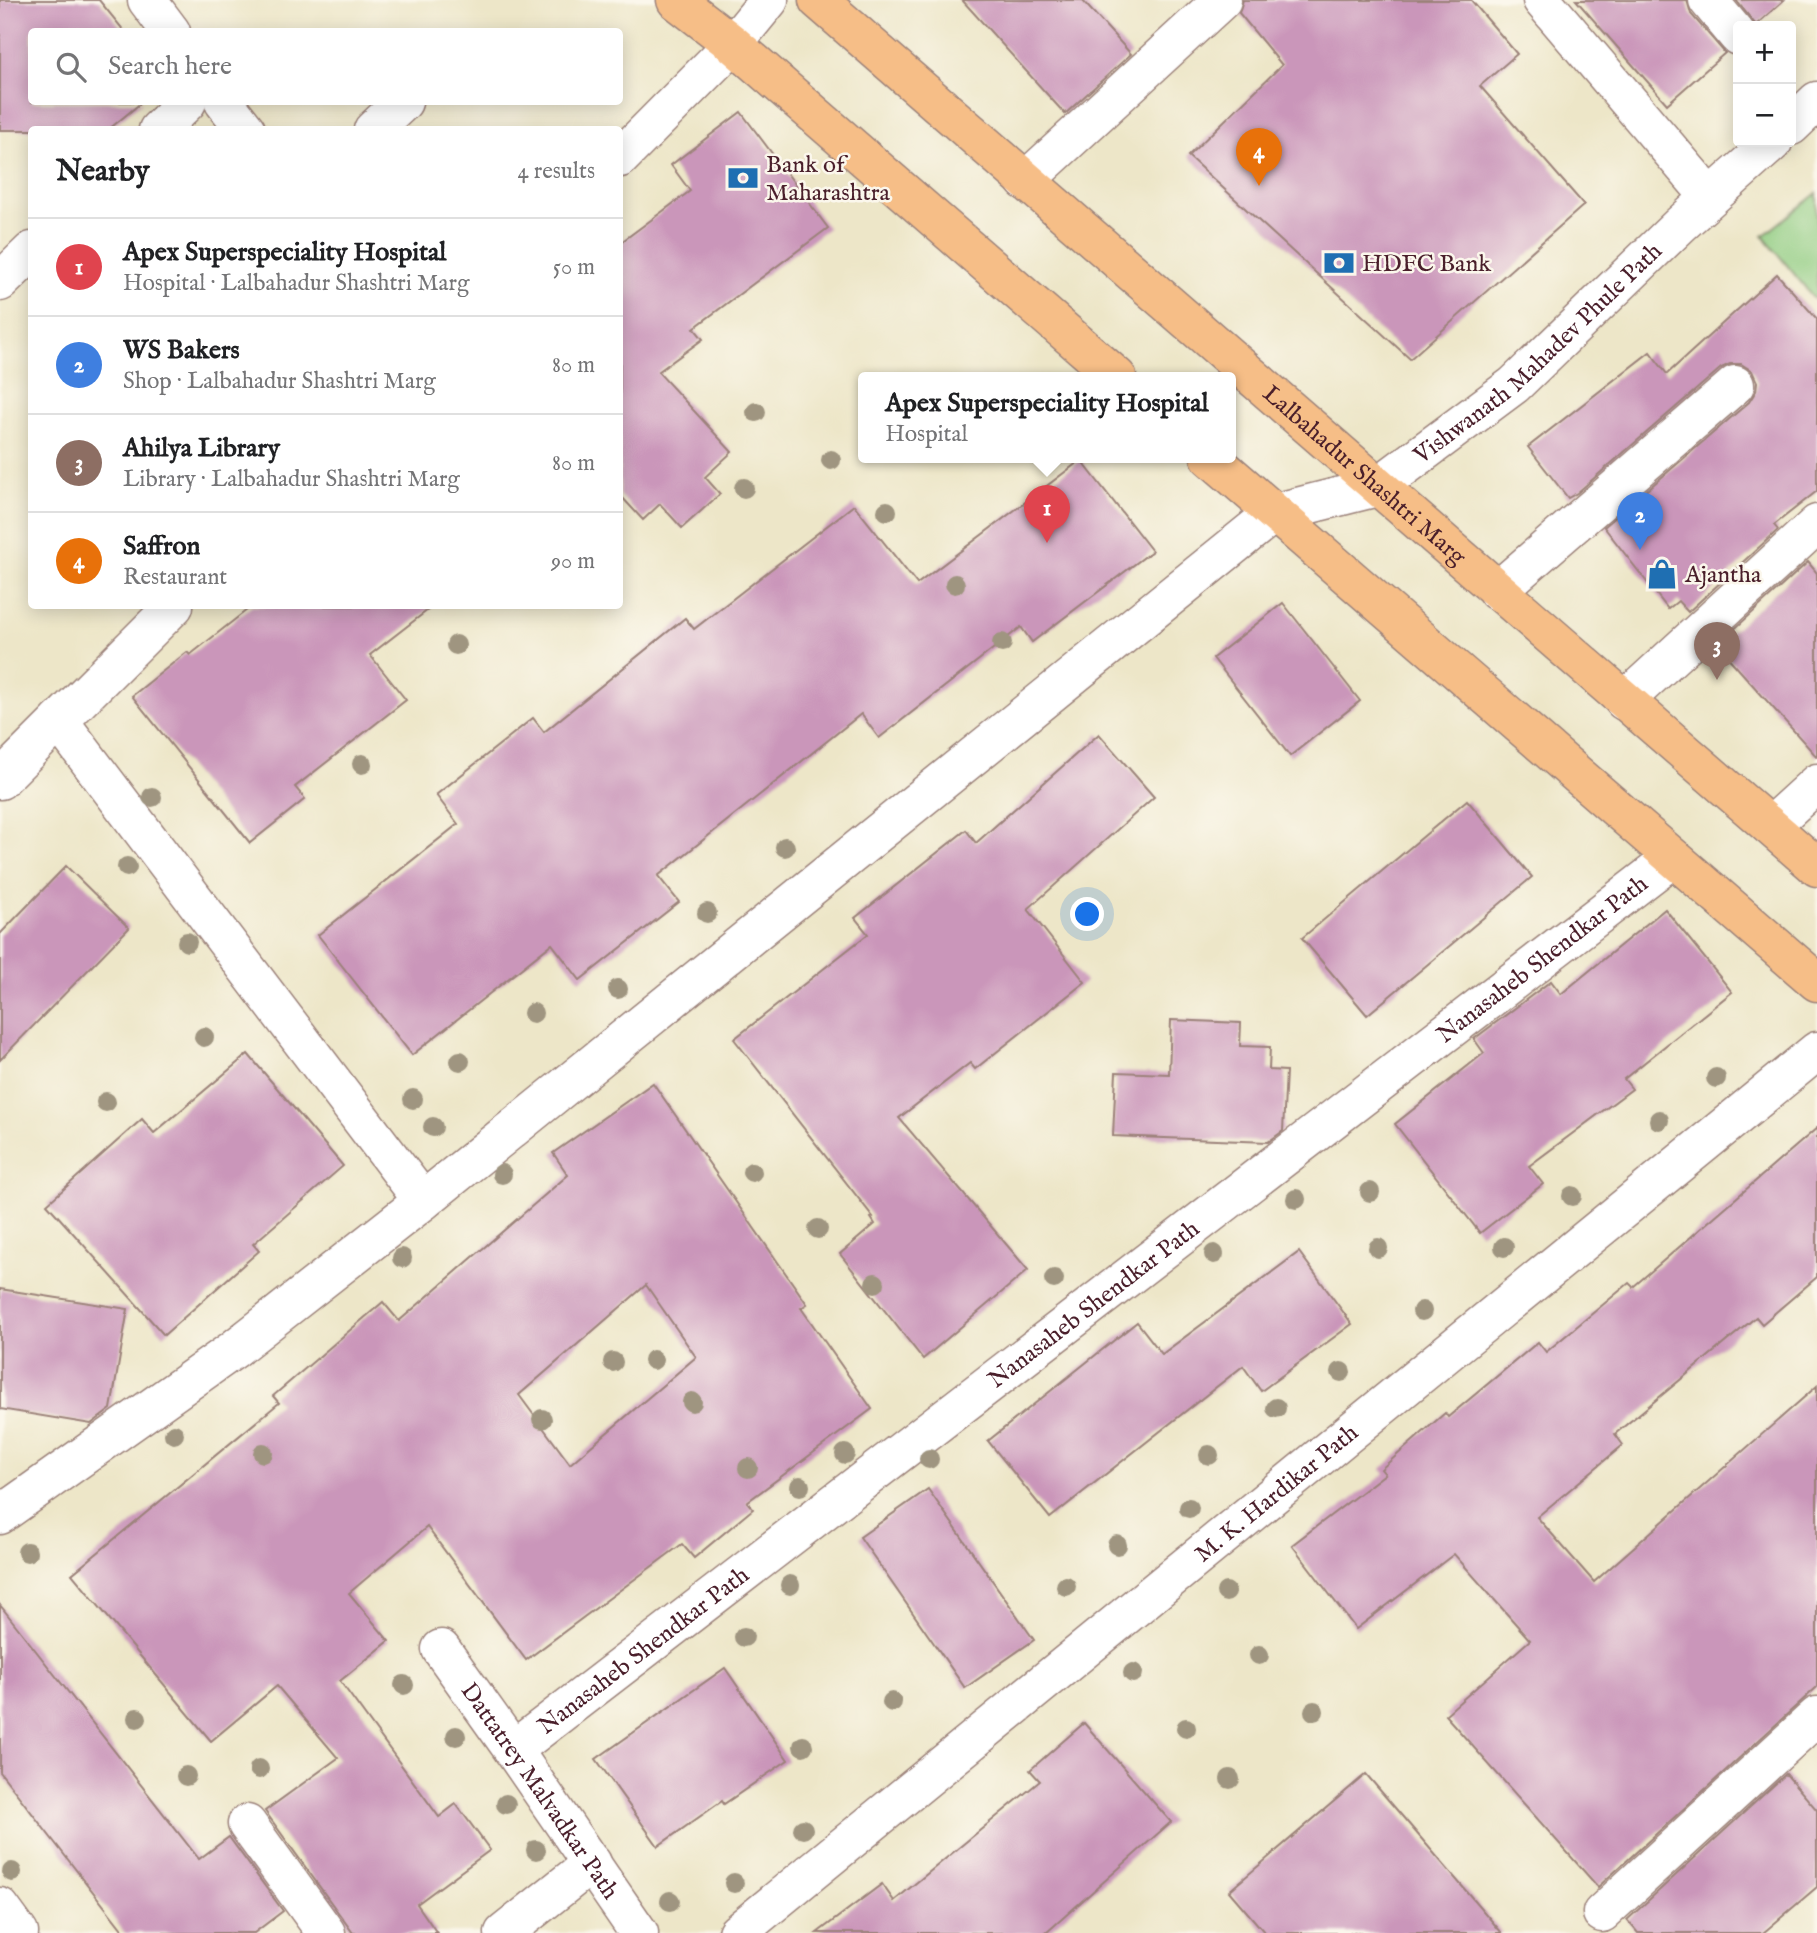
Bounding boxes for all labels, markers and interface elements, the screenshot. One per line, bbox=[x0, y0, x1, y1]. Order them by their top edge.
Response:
map controls bbox=[1733, 21, 1796, 147]
button: + bbox=[1733, 21, 1796, 84]
search box bbox=[28, 28, 623, 105]
icon: search bbox=[52, 48, 90, 86]
text: Search here bbox=[108, 50, 232, 83]
button: − bbox=[1733, 84, 1796, 147]
pin: 4 bbox=[1236, 128, 1282, 186]
place label: Bank of Maharashtra bbox=[766, 150, 890, 209]
text: Nearby bbox=[56, 153, 149, 191]
text: 4 results bbox=[517, 157, 595, 186]
bank icon: Bank of Maharashtra bbox=[726, 161, 760, 195]
text: Apex Superspeciality Hospital bbox=[123, 236, 446, 269]
street label: Vishwanath Mahadev Phule Path bbox=[1407, 236, 1669, 472]
bank icon: HDFC Bank bbox=[1322, 246, 1356, 280]
place label: HDFC Bank bbox=[1362, 249, 1491, 280]
text: 1 bbox=[75, 253, 83, 282]
text: 50 m bbox=[553, 253, 595, 282]
text: Hospital · Lalbahadur Shashtri Marg bbox=[123, 269, 469, 298]
text: WS Bakers bbox=[123, 334, 240, 367]
text: 2 bbox=[74, 351, 84, 380]
text: 80 m bbox=[552, 351, 595, 380]
text: Shop · Lalbahadur Shashtri Marg bbox=[123, 367, 436, 396]
popup bbox=[858, 372, 1236, 463]
street label: Lalbahadur Shashtri Marg bbox=[1256, 379, 1473, 573]
text: Apex Superspeciality Hospital bbox=[885, 387, 1209, 420]
text: Hospital bbox=[885, 420, 968, 449]
text: Ahilya Library bbox=[123, 432, 280, 465]
text: 3 bbox=[75, 449, 83, 478]
text: 80 m bbox=[552, 449, 595, 478]
text: Library · Lalbahadur Shashtri Marg bbox=[123, 465, 460, 494]
pin: 1 bbox=[1024, 485, 1070, 543]
pin: 2 bbox=[1617, 492, 1663, 550]
text: Saffron bbox=[123, 530, 200, 563]
text: 4 bbox=[73, 547, 85, 576]
text: 90 m bbox=[551, 547, 595, 576]
shop icon: Ajantha bbox=[1645, 557, 1679, 591]
place label: Ajantha bbox=[1684, 560, 1762, 591]
text: Restaurant bbox=[123, 563, 227, 592]
pin: 3 bbox=[1694, 622, 1740, 680]
street label: Nanasaheb Shendkar Path bbox=[1431, 869, 1655, 1051]
your location bbox=[1070, 897, 1104, 931]
street label: Nanasaheb Shendkar Path bbox=[982, 1214, 1206, 1396]
street label: M. K. Hardikar Path bbox=[1189, 1418, 1365, 1570]
street label: Nanasaheb Shendkar Path bbox=[532, 1560, 756, 1742]
street label: Dattatrey Malvadkar Path bbox=[453, 1677, 625, 1906]

